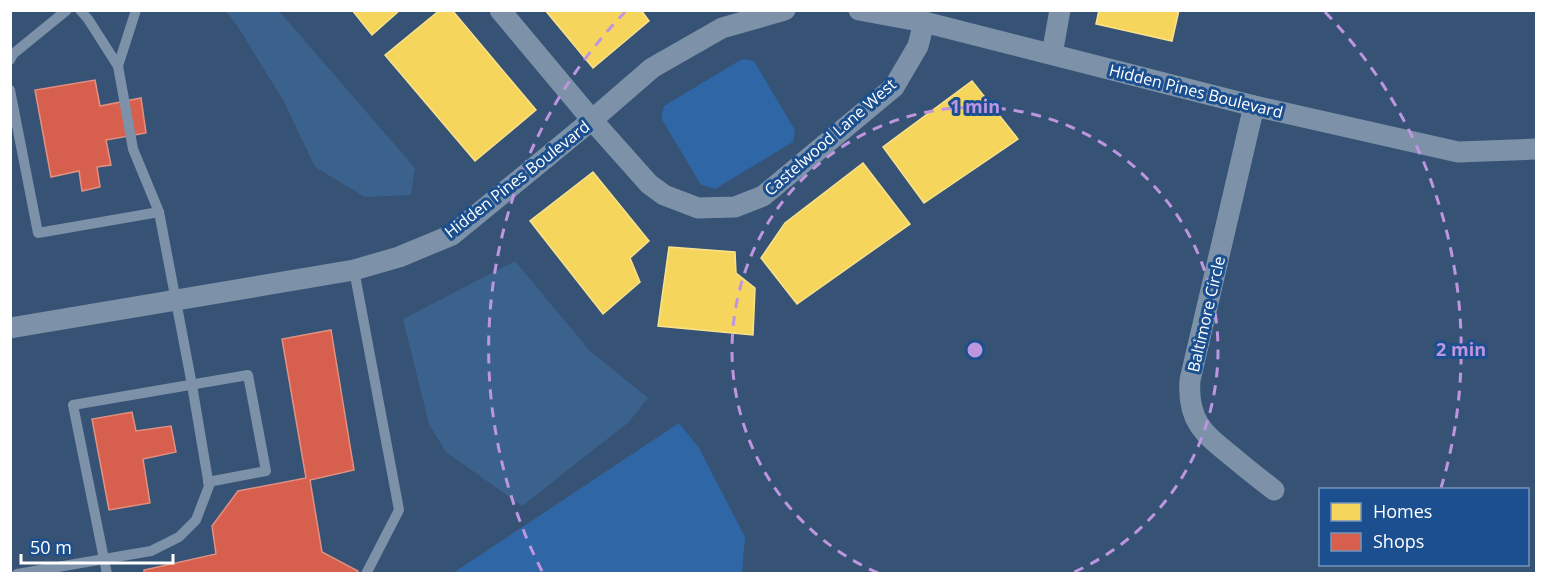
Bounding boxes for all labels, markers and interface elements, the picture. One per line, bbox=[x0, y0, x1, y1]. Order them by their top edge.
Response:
street label: Hidden Pines Boulevard bbox=[1107, 59, 1285, 123]
street label: Castelwood Lane West bbox=[759, 73, 901, 200]
text: 1 min bbox=[950, 94, 1000, 118]
street label: Hidden Pines Boulevard bbox=[440, 115, 594, 243]
street label: Baltimore Circle bbox=[1182, 254, 1230, 374]
text: 2 min bbox=[1436, 337, 1486, 361]
centre of rings bbox=[965, 340, 985, 360]
legend bbox=[1319, 488, 1529, 566]
text: Homes bbox=[1373, 499, 1432, 523]
scale bar bbox=[21, 527, 172, 565]
text: Shops bbox=[1373, 529, 1424, 553]
text: 50 m bbox=[30, 535, 72, 559]

